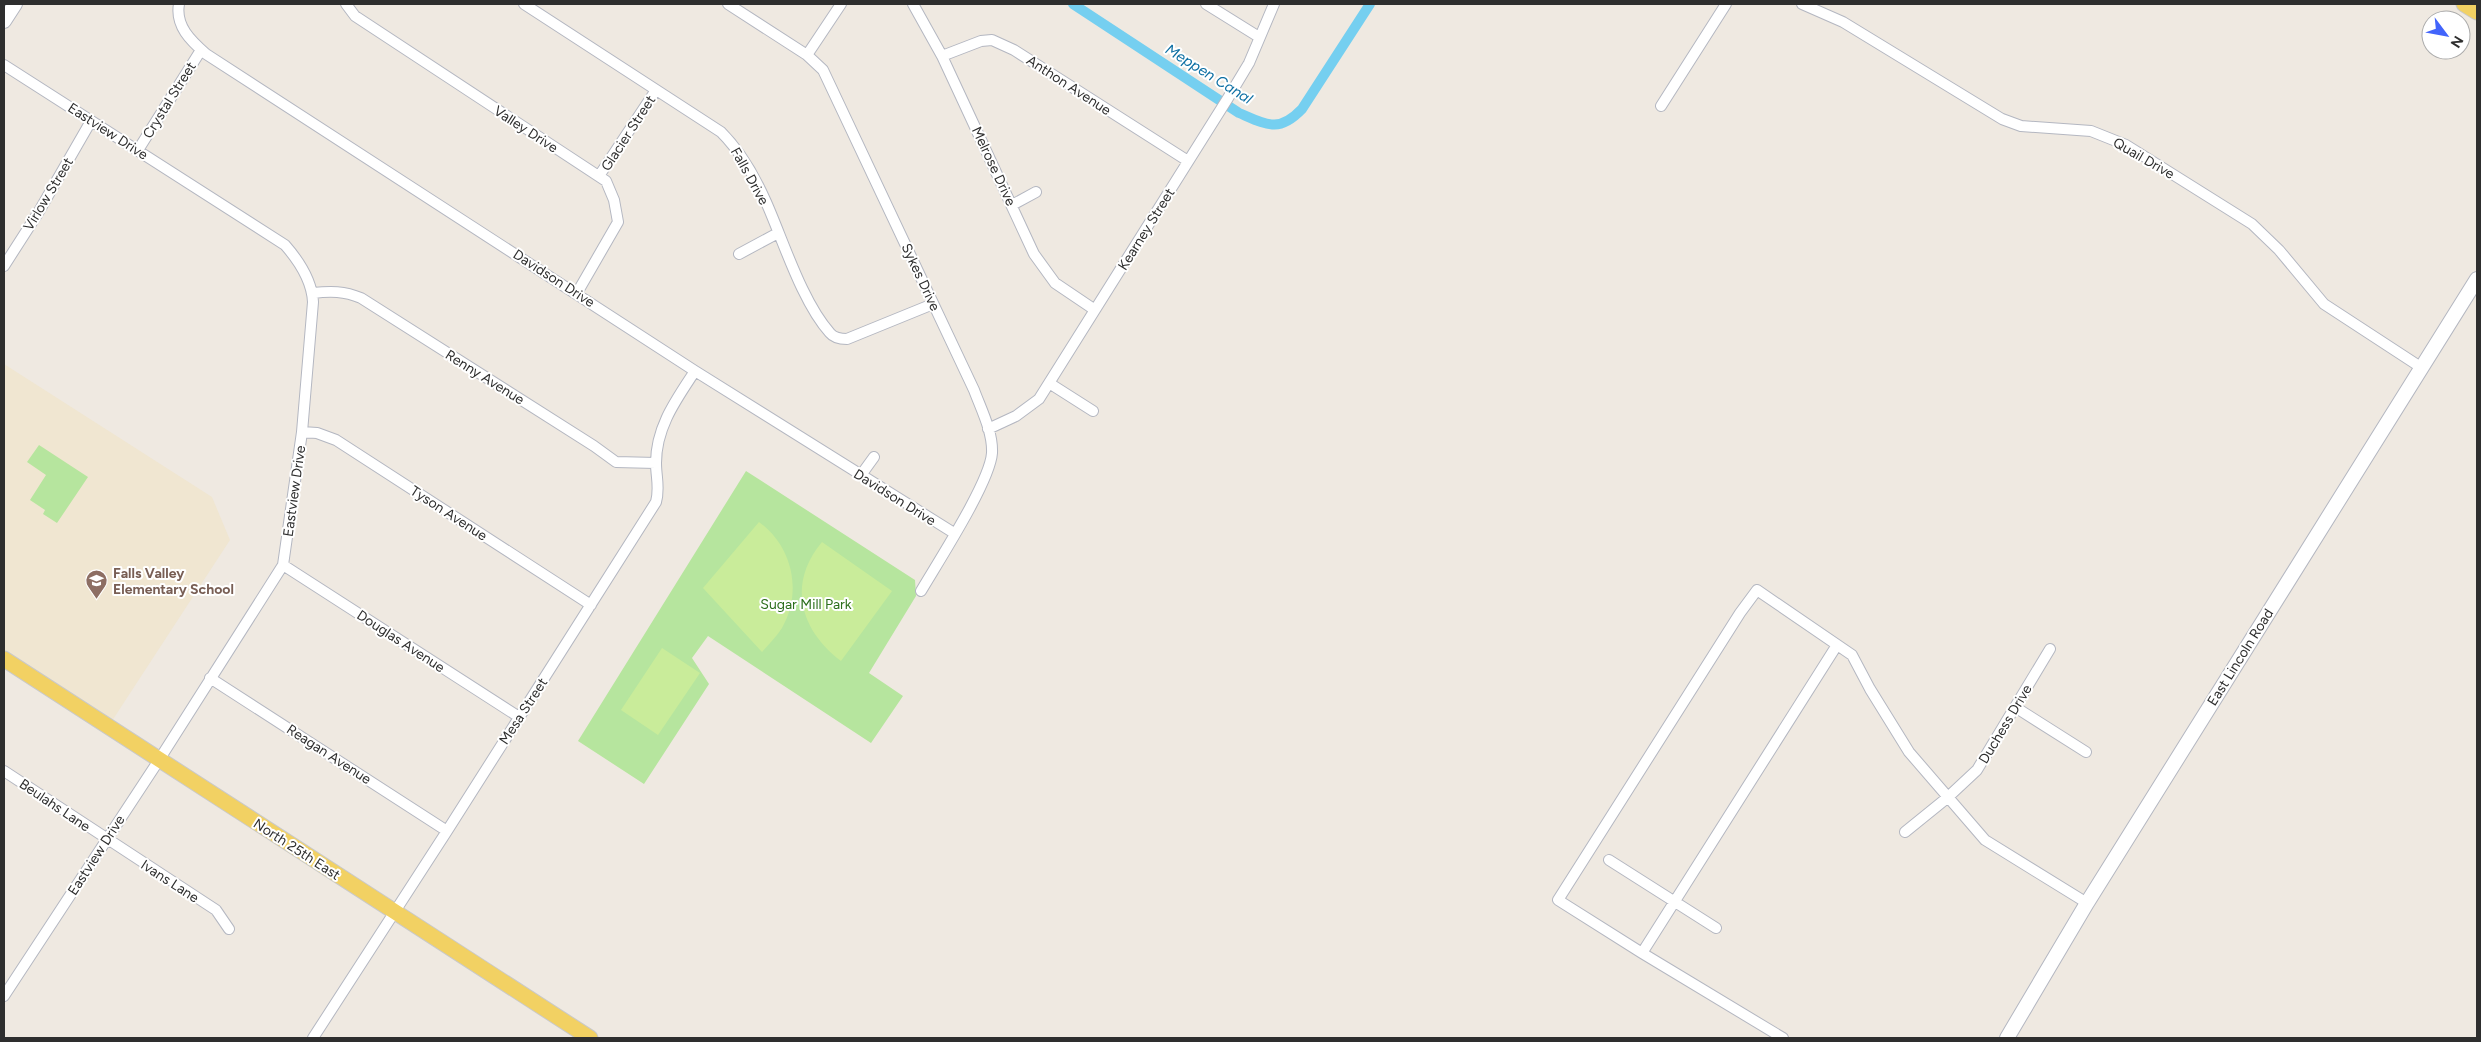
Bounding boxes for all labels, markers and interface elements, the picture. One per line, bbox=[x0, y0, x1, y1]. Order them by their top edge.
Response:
north arrow bbox=[2421, 10, 2471, 60]
text: N bbox=[2447, 33, 2467, 51]
water label: Meppen Canal bbox=[1162, 40, 1256, 108]
street label: Anthon Avenue bbox=[1023, 52, 1114, 119]
street label: Crystal Street bbox=[139, 59, 200, 142]
street label: Glacier Street bbox=[598, 92, 659, 174]
street label: Eastview Drive bbox=[64, 99, 151, 164]
street label: Valley Drive bbox=[490, 102, 561, 157]
street label: Melrose Drive bbox=[968, 124, 1019, 209]
street label: Quail Drive bbox=[2110, 134, 2178, 183]
street label: Falls Drive bbox=[727, 144, 772, 208]
street label: Virlow Street bbox=[20, 155, 77, 234]
street label: Kearney Street bbox=[1115, 185, 1178, 273]
street label: Sykes Drive bbox=[898, 241, 944, 314]
street label: Davidson Drive bbox=[510, 246, 598, 311]
street label: Renny Avenue bbox=[442, 346, 528, 409]
street label: Eastview Drive bbox=[280, 444, 309, 538]
street label: Davidson Drive bbox=[851, 465, 939, 530]
street label: Tyson Avenue bbox=[407, 482, 491, 545]
place label: Falls Valley Elementary School bbox=[113, 565, 234, 598]
school or university icon: Falls Valley Elementary School bbox=[85, 569, 109, 600]
park label: Sugar Mill Park bbox=[760, 596, 852, 613]
street label: East Lincoln Road bbox=[2204, 606, 2277, 709]
street label: Douglas Avenue bbox=[354, 607, 448, 676]
street label: Mesa Street bbox=[496, 675, 551, 748]
street label: Duchess Drive bbox=[1975, 681, 2036, 767]
street label: Reagan Avenue bbox=[283, 721, 375, 788]
street label: Beulahs Lane bbox=[16, 775, 94, 836]
street label: Eastview Drive bbox=[64, 812, 129, 899]
street label: North 25th East bbox=[250, 815, 343, 884]
street label: Ivans Lane bbox=[138, 856, 202, 907]

